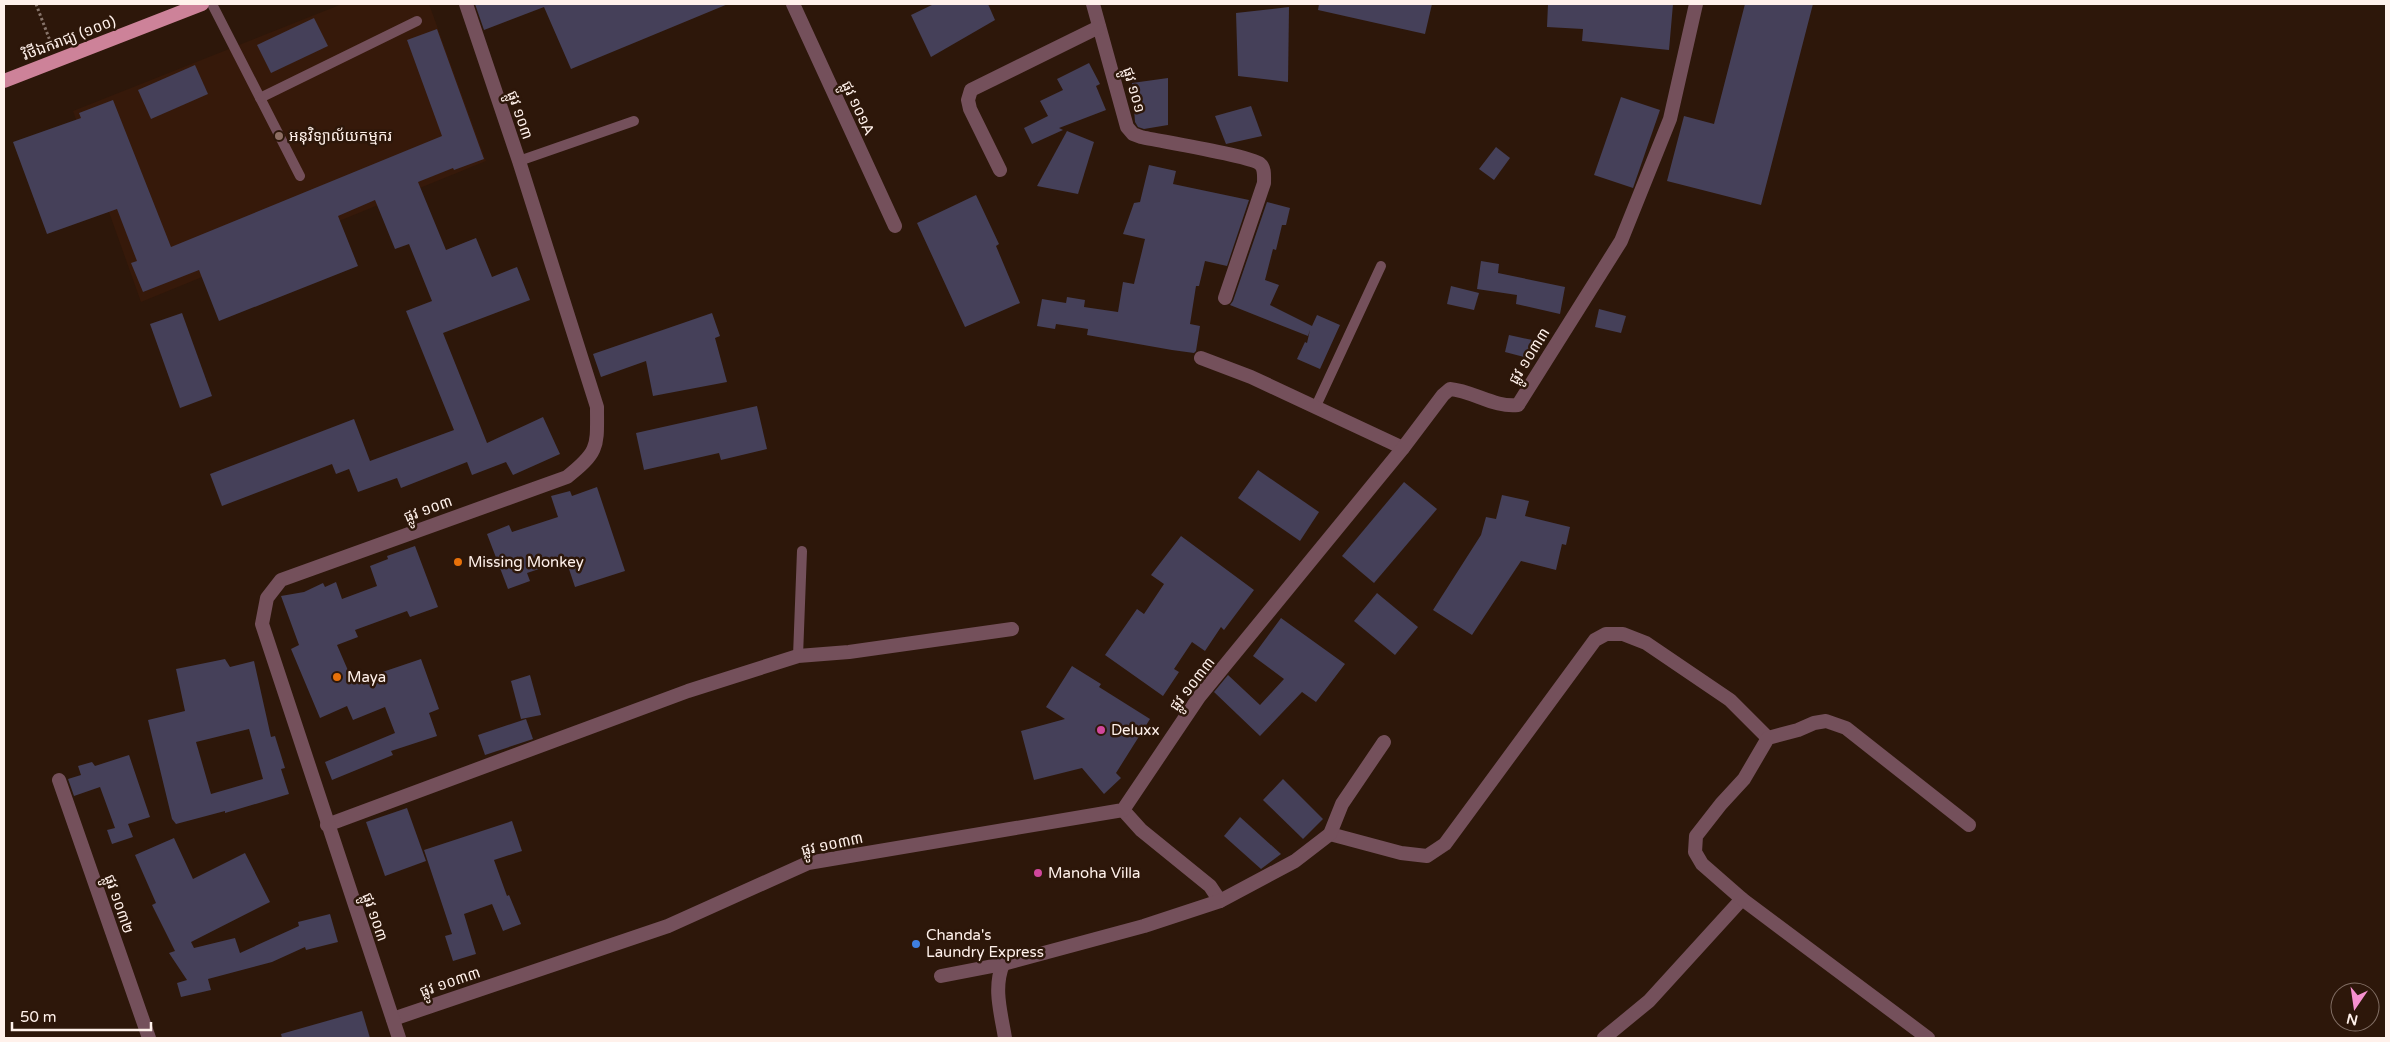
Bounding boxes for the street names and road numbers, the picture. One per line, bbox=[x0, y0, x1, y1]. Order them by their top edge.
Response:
street label: វិថីឯករាជ្យ (១០០) bbox=[19, 11, 118, 64]
street label: ផ្លូវ ១០១ bbox=[1115, 65, 1149, 116]
street label: ផ្លូវ ១០១A bbox=[834, 78, 878, 140]
street label: ផ្លូវ ១០៣ bbox=[499, 88, 537, 143]
street label: ផ្លូវ ១០៣៣ bbox=[1505, 324, 1557, 390]
street label: ផ្លូវ ១០៣ bbox=[401, 492, 456, 530]
street label: ផ្លូវ ១០៣៣ bbox=[1165, 654, 1222, 717]
street label: ផ្លូវ ១០៣៣ bbox=[799, 829, 866, 864]
street label: ផ្លូវ ១០៣២ bbox=[96, 872, 138, 937]
street label: ផ្លូវ ១០៣ bbox=[354, 890, 392, 945]
street label: ផ្លូវ ១០៣៣ bbox=[417, 963, 484, 1005]

